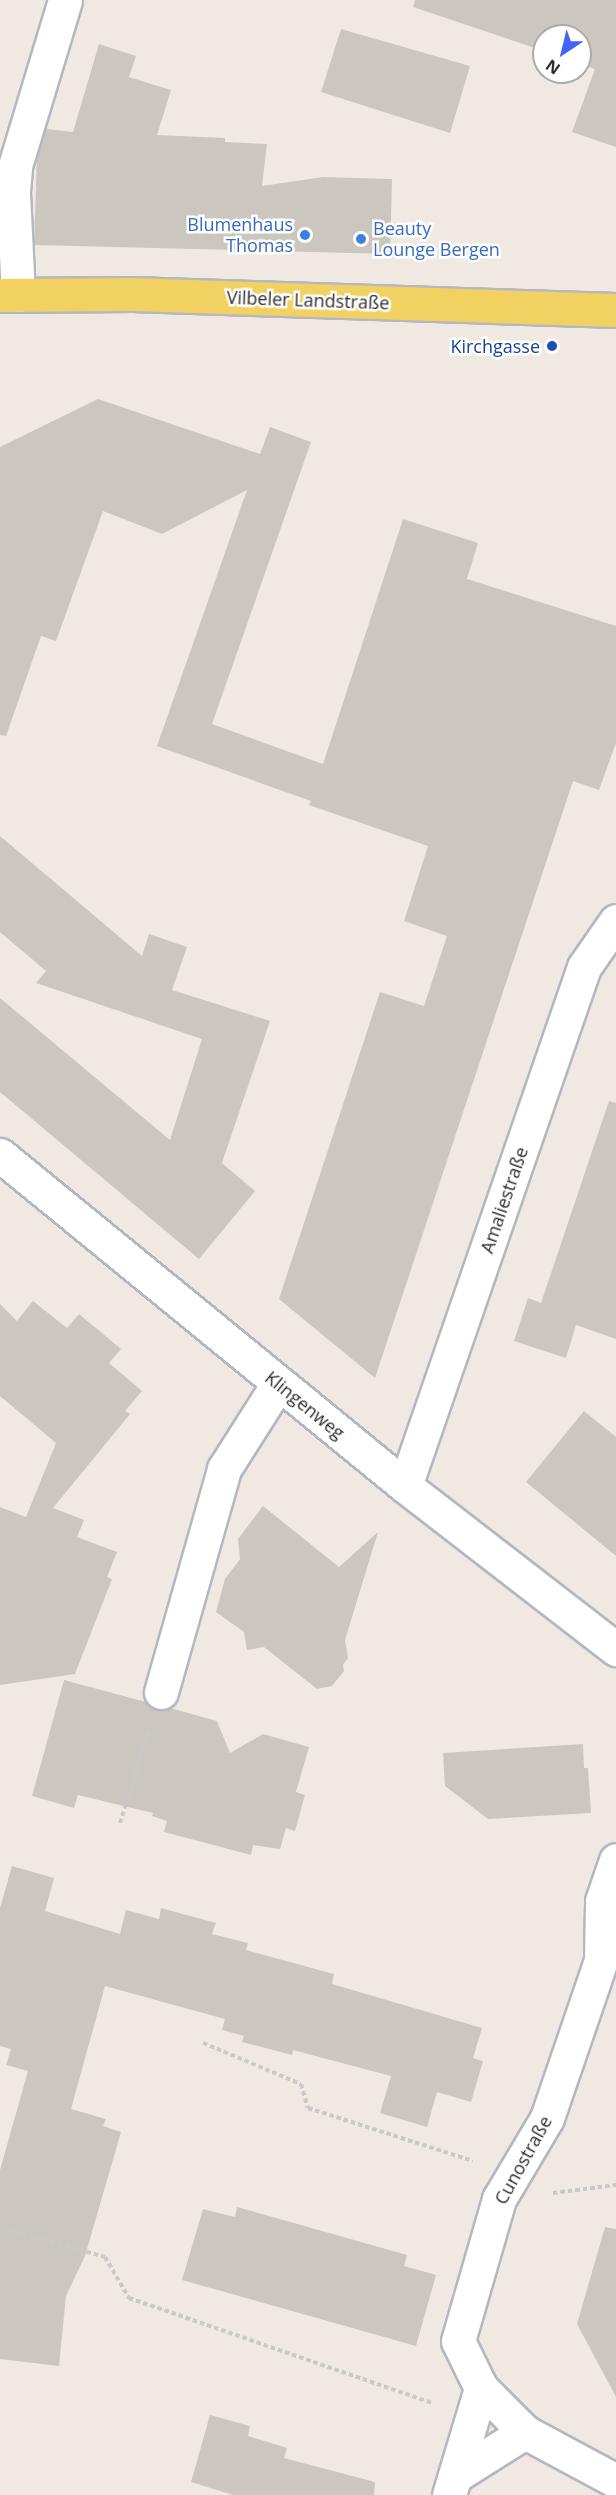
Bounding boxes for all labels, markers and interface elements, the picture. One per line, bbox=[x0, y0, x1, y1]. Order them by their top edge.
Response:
north arrow bbox=[532, 24, 592, 84]
text: N bbox=[541, 54, 564, 80]
place label: Blumenhaus Thomas bbox=[187, 214, 293, 256]
place label: Beauty Lounge Bergen bbox=[373, 218, 500, 260]
marker: Blumenhaus Thomas bbox=[298, 228, 312, 242]
marker: Beauty Lounge Bergen bbox=[354, 232, 368, 246]
street label: Vilbeler Landstraße bbox=[226, 286, 390, 314]
place label: Kirchgasse bbox=[450, 335, 540, 357]
marker: Kirchgasse bbox=[545, 339, 559, 353]
street label: Amaliestraße bbox=[476, 1144, 532, 1256]
street label: Klingenweg bbox=[261, 1366, 349, 1444]
street label: Cunostraße bbox=[490, 2112, 556, 2208]

